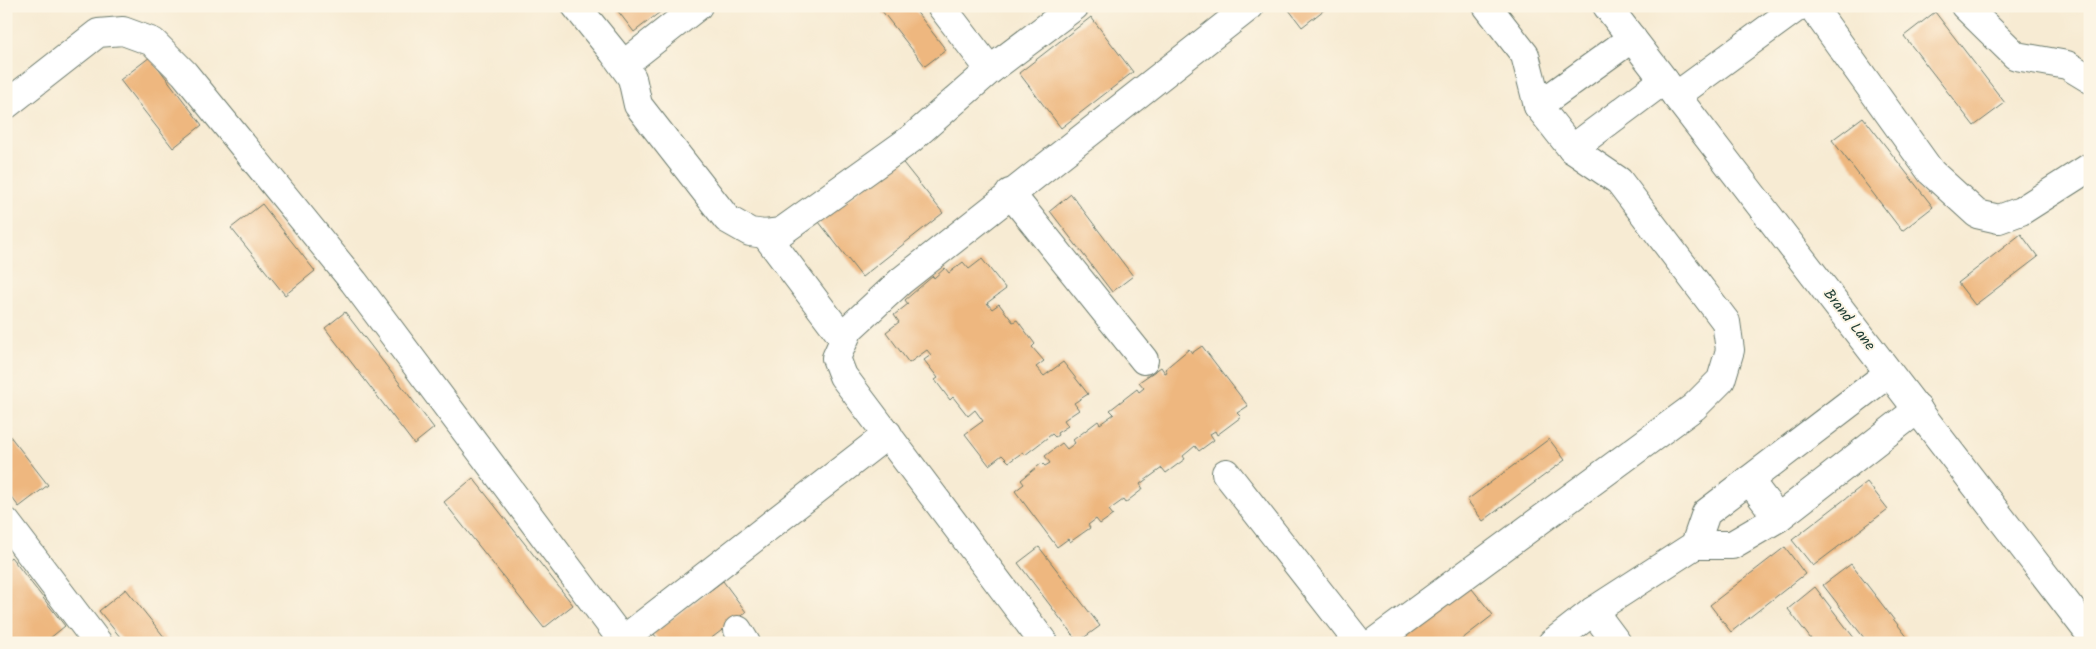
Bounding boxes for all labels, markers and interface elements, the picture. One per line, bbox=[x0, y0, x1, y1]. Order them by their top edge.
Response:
street label: Brand Lane bbox=[1817, 284, 1881, 356]

